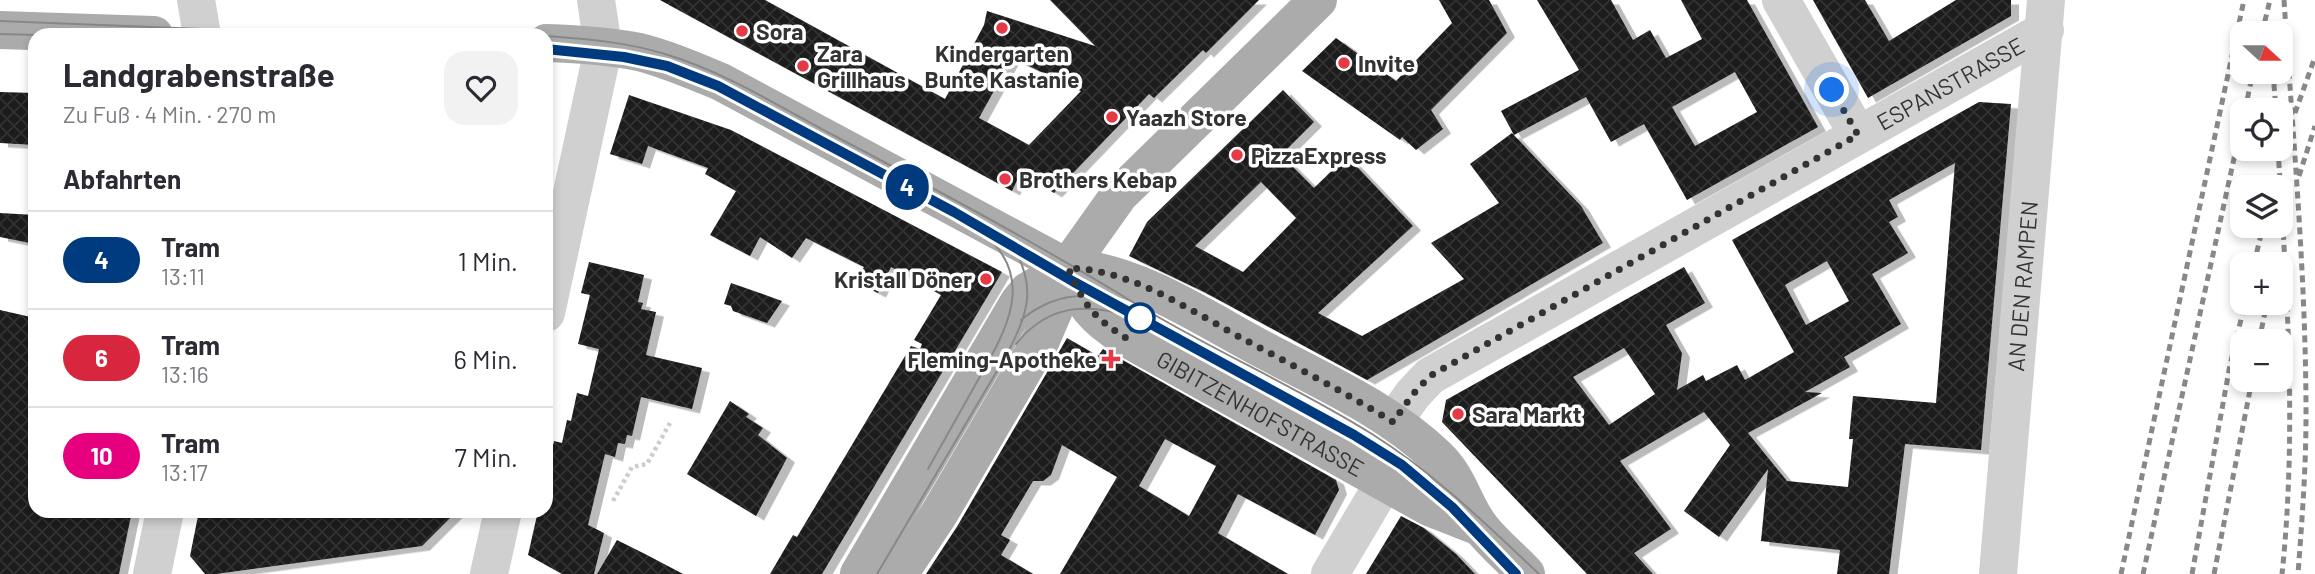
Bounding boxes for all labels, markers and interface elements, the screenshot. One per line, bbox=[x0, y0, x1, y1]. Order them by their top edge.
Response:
place label: Sora bbox=[756, 17, 803, 45]
marker: Kindergarten Bunte Kastanie bbox=[994, 20, 1010, 36]
north arrow bbox=[2230, 21, 2292, 84]
map controls bbox=[2230, 21, 2293, 392]
marker: Sora bbox=[734, 23, 750, 39]
street label: ESPANSTRASSE bbox=[1871, 31, 2029, 136]
place label: Zara Grillhaus bbox=[817, 39, 906, 93]
place label: Kindergarten Bunte Kastanie bbox=[925, 39, 1079, 93]
place label: Invite bbox=[1358, 49, 1415, 77]
button: heart bbox=[444, 51, 518, 125]
text: Landgrabenstraße bbox=[63, 54, 335, 94]
marker: Invite bbox=[1336, 55, 1352, 71]
marker: Zara Grillhaus bbox=[795, 58, 811, 74]
your location bbox=[1814, 72, 1849, 107]
button: locate bbox=[2230, 98, 2293, 161]
text: Zu Fuß · 4 Min. · 270 m bbox=[63, 100, 276, 128]
place label: Yaazh Store bbox=[1126, 103, 1247, 131]
marker: Yaazh Store bbox=[1104, 109, 1120, 125]
place label: PizzaExpress bbox=[1251, 141, 1387, 169]
marker: PizzaExpress bbox=[1229, 147, 1245, 163]
text: Abfahrten bbox=[63, 163, 181, 194]
line badge: 4 bbox=[884, 164, 930, 210]
place label: Brothers Kebap bbox=[1019, 165, 1177, 193]
marker: Brothers Kebap bbox=[997, 171, 1013, 187]
text: 4 bbox=[900, 172, 914, 201]
button: layers bbox=[2230, 175, 2293, 238]
street label: AN DEN RAMPEN bbox=[2001, 200, 2043, 372]
text: Tram bbox=[161, 231, 220, 262]
text: 4 bbox=[94, 245, 109, 274]
text: 1 Min. bbox=[458, 245, 518, 276]
button: + bbox=[2230, 252, 2293, 315]
text: 13:11 bbox=[161, 262, 205, 290]
place label: Kristall Döner bbox=[834, 265, 972, 293]
marker: Kristall Döner bbox=[978, 271, 994, 287]
unlabelled marker bbox=[1125, 303, 1155, 333]
text: Tram bbox=[161, 329, 220, 360]
button: − bbox=[2230, 329, 2293, 392]
text: 6 bbox=[95, 343, 108, 372]
text: 6 Min. bbox=[453, 343, 518, 374]
street label: GIBITZENHOFSTRASSE bbox=[1152, 344, 1369, 482]
place label: Fleming-Apotheke bbox=[908, 345, 1097, 373]
marker: Fleming-Apotheke bbox=[1103, 351, 1119, 367]
text: 13:16 bbox=[161, 360, 209, 388]
place label: Sara Markt bbox=[1472, 400, 1582, 428]
marker: Sara Markt bbox=[1450, 406, 1466, 422]
text: Tram bbox=[161, 427, 220, 458]
text: 10 bbox=[90, 441, 113, 470]
text: 7 Min. bbox=[455, 441, 518, 472]
text: 13:17 bbox=[161, 458, 208, 486]

